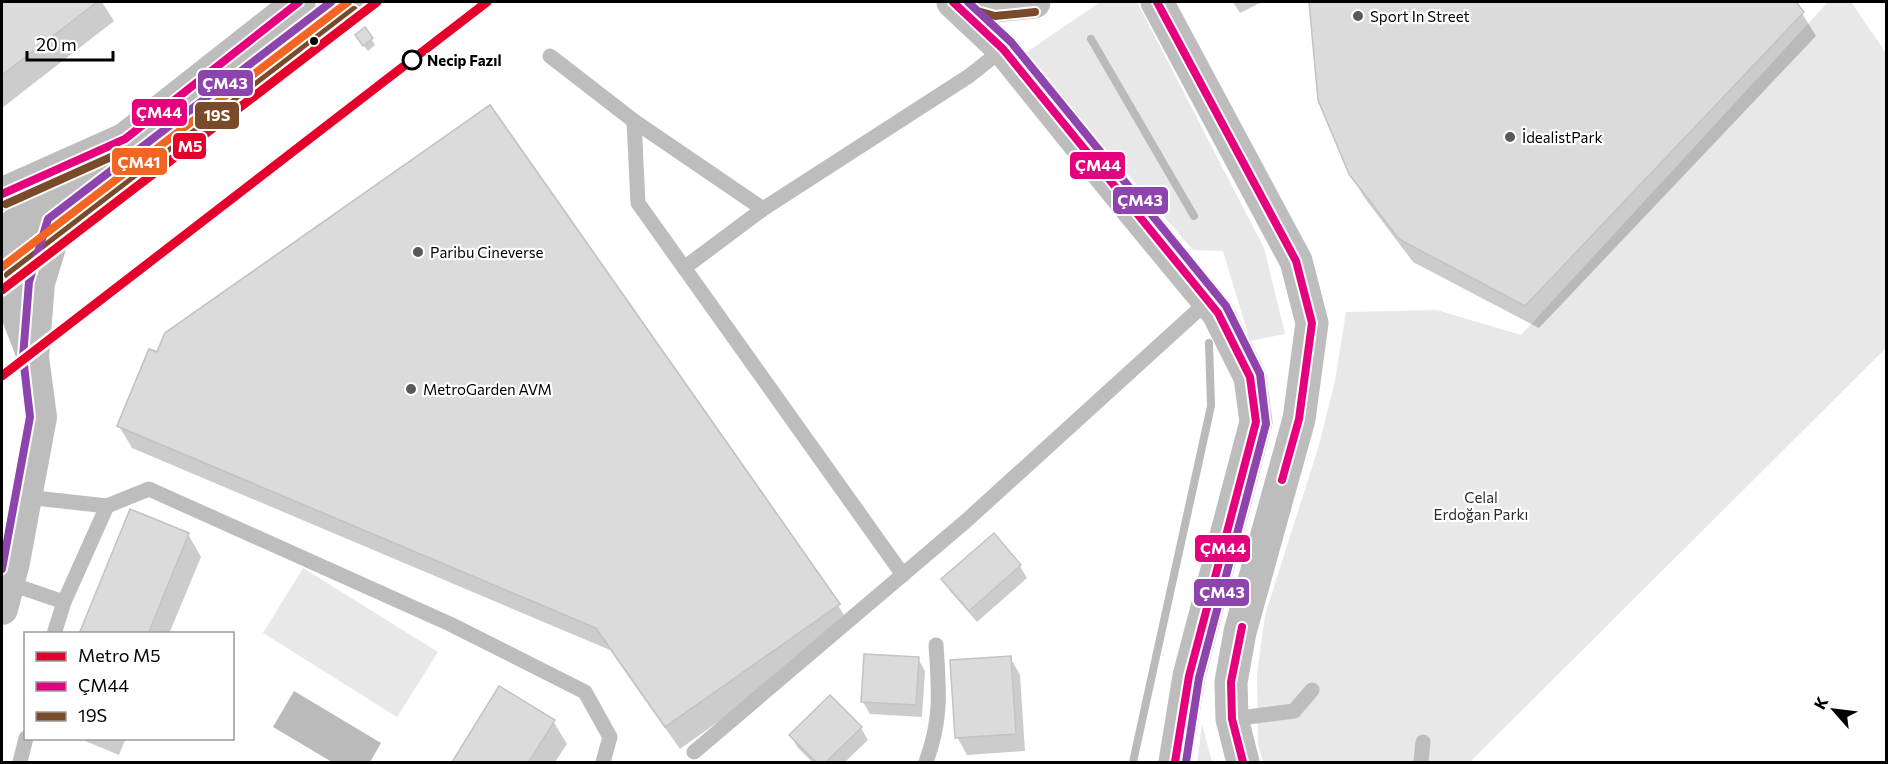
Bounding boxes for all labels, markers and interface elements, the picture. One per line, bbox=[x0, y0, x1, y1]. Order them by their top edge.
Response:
place label: Sport In Street bbox=[1370, 7, 1470, 25]
marker: Sport In Street bbox=[1351, 9, 1365, 23]
scale bar bbox=[27, 24, 112, 62]
text: 20 m bbox=[36, 33, 77, 55]
unlabelled marker bbox=[308, 35, 320, 47]
marker: Necip Fazıl bbox=[402, 50, 422, 70]
place label: Necip Fazıl bbox=[427, 51, 502, 69]
line badge: ÇM43 bbox=[197, 69, 254, 97]
text: ÇM43 bbox=[202, 73, 248, 92]
line badge: ÇM44 bbox=[131, 98, 188, 127]
line badge: 19S bbox=[194, 101, 240, 130]
text: ÇM44 bbox=[136, 102, 182, 121]
text: 19S bbox=[204, 105, 231, 124]
place label: İdealistPark bbox=[1522, 128, 1603, 146]
marker: İdealistPark bbox=[1503, 130, 1517, 144]
line badge: M5 bbox=[172, 132, 207, 160]
text: M5 bbox=[178, 136, 202, 155]
line badge: ÇM41 bbox=[111, 147, 168, 176]
line badge: ÇM44 bbox=[1069, 151, 1126, 180]
text: ÇM41 bbox=[118, 152, 160, 171]
text: ÇM44 bbox=[1075, 155, 1121, 174]
line badge: ÇM43 bbox=[1112, 186, 1169, 215]
text: ÇM43 bbox=[1117, 190, 1163, 209]
place label: Paribu Cineverse bbox=[430, 243, 544, 261]
marker: Paribu Cineverse bbox=[411, 245, 425, 259]
place label: MetroGarden AVM bbox=[423, 380, 552, 398]
marker: MetroGarden AVM bbox=[404, 382, 418, 396]
park label: Celal Erdoğan Parkı bbox=[1434, 488, 1528, 523]
line badge: ÇM44 bbox=[1194, 534, 1251, 563]
text: ÇM44 bbox=[1200, 538, 1246, 557]
line badge: ÇM43 bbox=[1193, 578, 1250, 607]
text: ÇM43 bbox=[1199, 582, 1245, 601]
legend bbox=[24, 632, 234, 740]
text: Metro M5 bbox=[78, 644, 161, 666]
text: ÇM44 bbox=[78, 674, 129, 696]
north arrow bbox=[1804, 680, 1864, 740]
text: K bbox=[1809, 693, 1831, 712]
text: 19S bbox=[78, 704, 107, 726]

